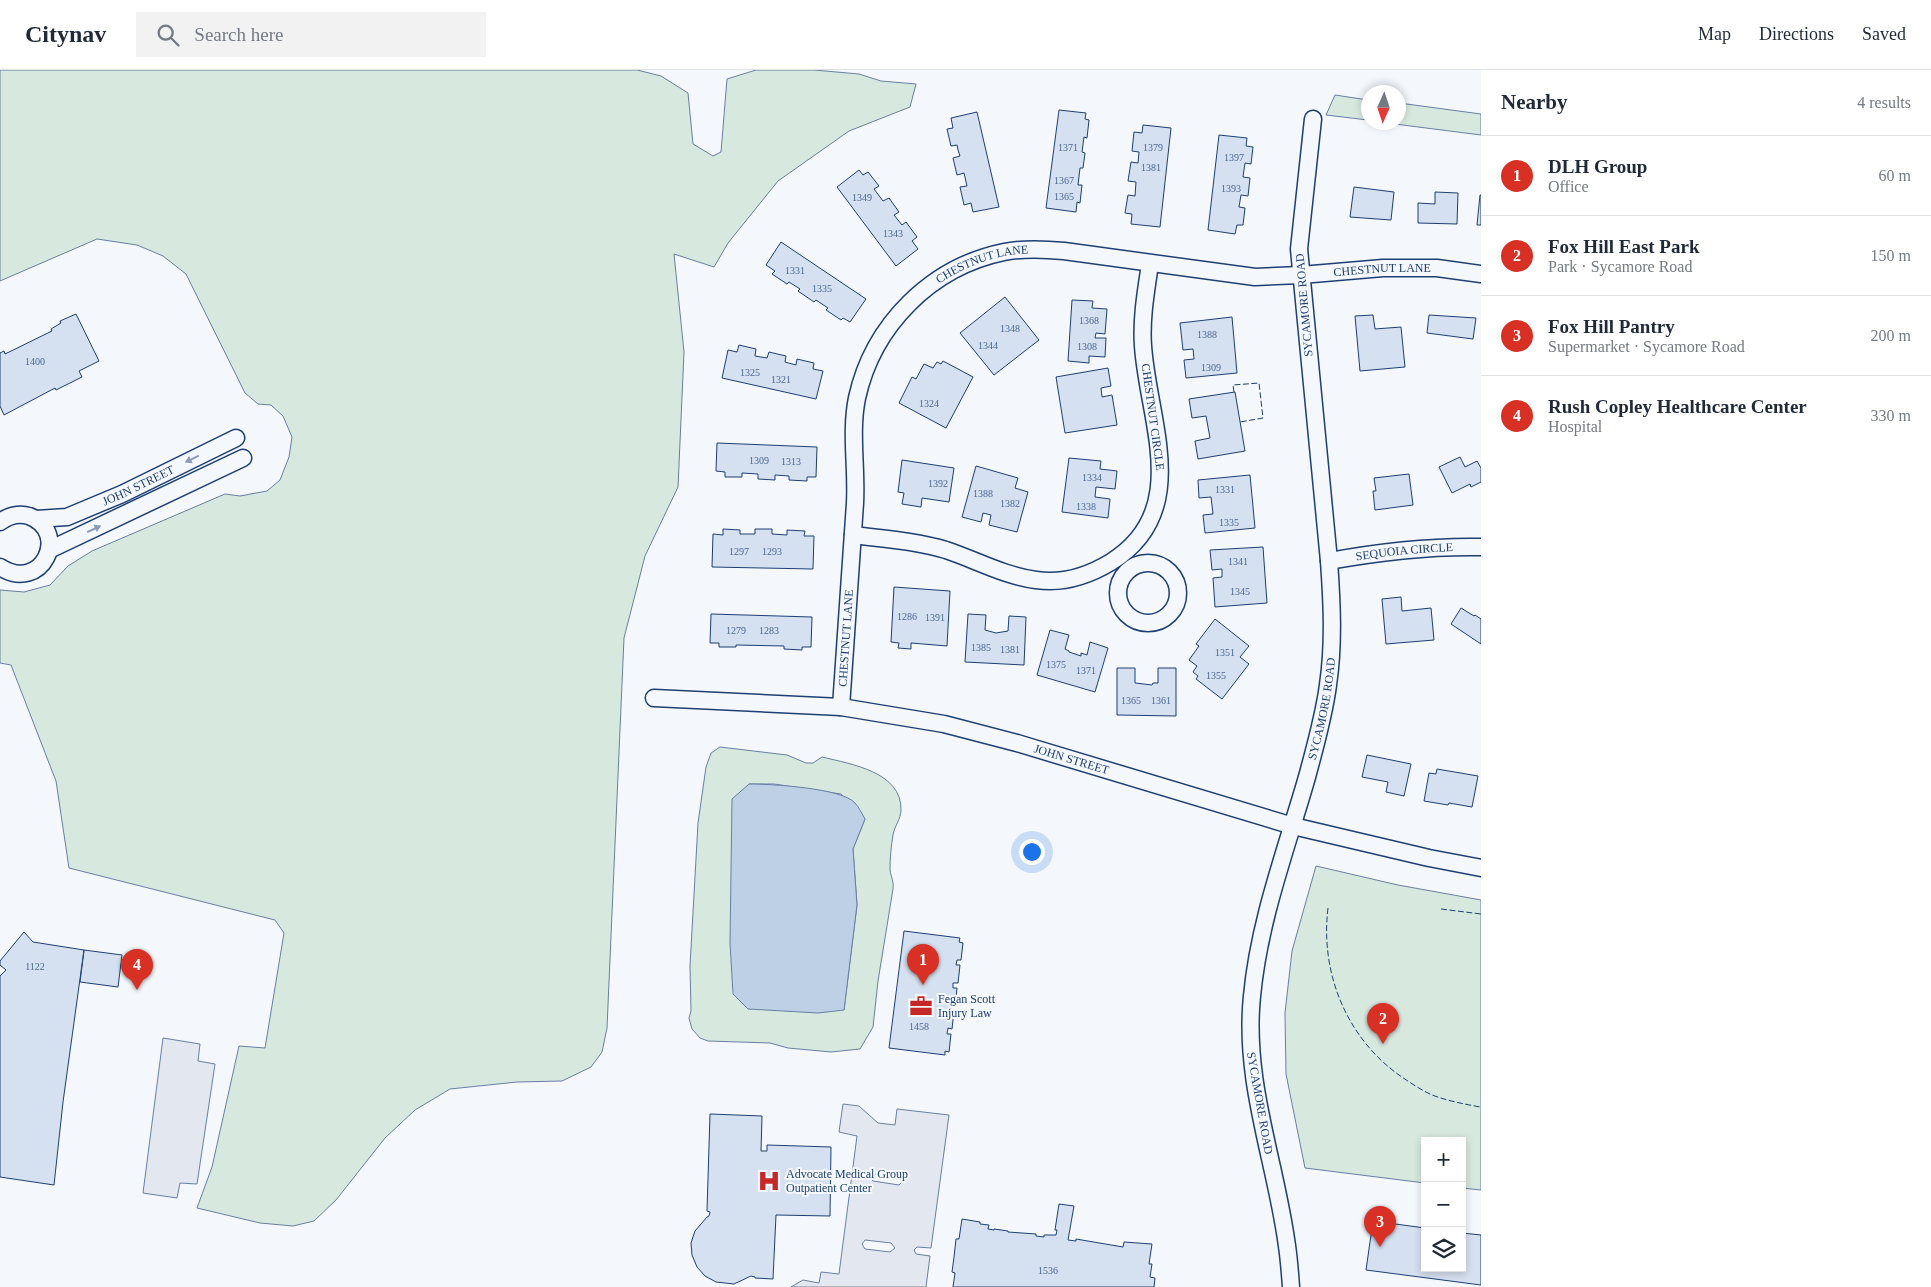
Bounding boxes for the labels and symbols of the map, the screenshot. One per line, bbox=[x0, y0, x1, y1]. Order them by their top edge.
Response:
north arrow bbox=[1361, 85, 1406, 130]
house number: 1371 bbox=[1058, 142, 1078, 153]
house number: 1379 bbox=[1143, 142, 1163, 153]
house number: 1397 bbox=[1224, 152, 1244, 163]
house number: 1381 bbox=[1141, 162, 1161, 173]
house number: 1367 bbox=[1054, 175, 1074, 186]
house number: 1393 bbox=[1221, 183, 1241, 194]
house number: 1365 bbox=[1054, 191, 1074, 202]
house number: 1349 bbox=[852, 192, 872, 203]
house number: 1343 bbox=[883, 228, 903, 239]
street label: CHESTNUT LANE bbox=[933, 242, 1028, 286]
street label: SYCAMORE ROAD bbox=[1292, 252, 1315, 357]
street label: CHESTNUT LANE bbox=[1333, 261, 1431, 279]
house number: 1331 bbox=[785, 265, 805, 276]
house number: 1335 bbox=[812, 283, 832, 294]
house number: 1368 bbox=[1079, 315, 1099, 326]
house number: 1348 bbox=[1000, 323, 1020, 334]
house number: 1388 bbox=[1197, 329, 1217, 340]
house number: 1344 bbox=[978, 340, 998, 351]
house number: 1308 bbox=[1077, 341, 1097, 352]
house number: 1400 bbox=[25, 356, 45, 367]
street label: CHESTNUT CIRCLE bbox=[1139, 362, 1167, 472]
house number: 1309 bbox=[1201, 362, 1221, 373]
house number: 1325 bbox=[740, 367, 760, 378]
house number: 1321 bbox=[771, 374, 791, 385]
house number: 1324 bbox=[919, 398, 939, 409]
one-way arrow bbox=[185, 455, 199, 463]
house number: 1309 bbox=[749, 455, 769, 466]
house number: 1313 bbox=[781, 456, 801, 467]
street label: JOHN STREET bbox=[100, 462, 177, 508]
house number: 1334 bbox=[1082, 472, 1102, 483]
house number: 1392 bbox=[928, 478, 948, 489]
house number: 1331 bbox=[1215, 484, 1235, 495]
house number: 1388 bbox=[973, 488, 993, 499]
house number: 1382 bbox=[1000, 498, 1020, 509]
house number: 1338 bbox=[1076, 501, 1096, 512]
house number: 1335 bbox=[1219, 517, 1239, 528]
one-way arrow bbox=[86, 525, 101, 533]
street label: SEQUOIA CIRCLE bbox=[1355, 540, 1453, 563]
house number: 1297 bbox=[729, 546, 749, 557]
house number: 1293 bbox=[762, 546, 782, 557]
house number: 1341 bbox=[1228, 556, 1248, 567]
house number: 1345 bbox=[1230, 586, 1250, 597]
street label: CHESTNUT LANE bbox=[835, 589, 856, 687]
house number: 1286 bbox=[897, 611, 917, 622]
house number: 1391 bbox=[925, 612, 945, 623]
house number: 1279 bbox=[726, 625, 746, 636]
house number: 1283 bbox=[759, 625, 779, 636]
house number: 1385 bbox=[971, 642, 991, 653]
house number: 1381 bbox=[1000, 644, 1020, 655]
house number: 1351 bbox=[1215, 647, 1235, 658]
street label: SYCAMORE ROAD bbox=[1305, 657, 1338, 761]
house number: 1375 bbox=[1046, 659, 1066, 670]
house number: 1371 bbox=[1076, 665, 1096, 676]
house number: 1355 bbox=[1206, 670, 1226, 681]
house number: 1365 bbox=[1121, 695, 1141, 706]
house number: 1361 bbox=[1151, 695, 1171, 706]
street label: JOHN STREET bbox=[1032, 742, 1111, 777]
your location bbox=[1019, 839, 1045, 865]
pin: 1 bbox=[907, 944, 939, 985]
pin: 4 bbox=[121, 949, 153, 990]
house number: 1122 bbox=[25, 961, 45, 972]
place label: Fegan Scott Injury Law bbox=[938, 992, 996, 1020]
office icon: Fegan Scott Injury Law bbox=[908, 993, 934, 1019]
pin: 2 bbox=[1367, 1003, 1399, 1044]
house number: 1458 bbox=[909, 1021, 929, 1032]
street label: SYCAMORE ROAD bbox=[1244, 1051, 1276, 1156]
place label: Advocate Medical Group Outpatient Center bbox=[786, 1167, 908, 1195]
hospital icon: Advocate Medical Group Outpatient Center bbox=[756, 1168, 782, 1194]
pin: 3 bbox=[1364, 1206, 1396, 1247]
house number: 1536 bbox=[1038, 1265, 1058, 1276]

